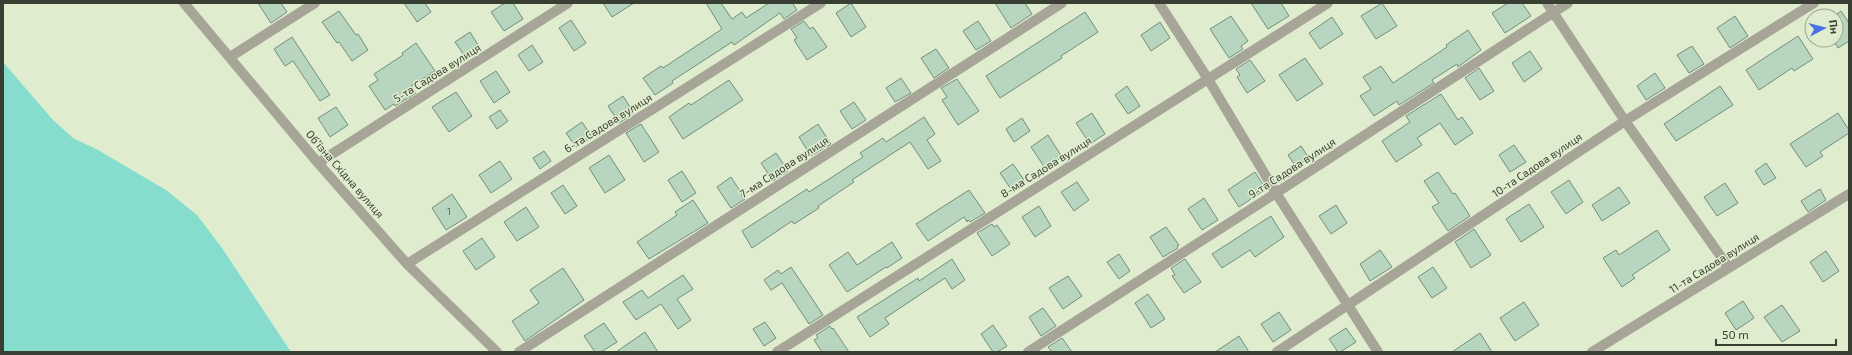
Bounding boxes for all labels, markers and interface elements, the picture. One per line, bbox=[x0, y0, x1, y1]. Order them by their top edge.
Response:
north arrow bbox=[1804, 8, 1844, 48]
text: Пн bbox=[1827, 19, 1842, 35]
street label: 5-та Садова вулиця bbox=[391, 40, 483, 106]
street label: 6-та Садова вулиця bbox=[561, 90, 655, 156]
street label: Обʼїзна Східна вулиця bbox=[303, 127, 387, 221]
street label: 10-та Садова вулиця bbox=[1489, 130, 1585, 200]
street label: 7-ма Садова вулиця bbox=[737, 133, 831, 201]
street label: 8-ма Садова вулиця bbox=[998, 133, 1094, 201]
street label: 9-та Садова вулиця bbox=[1246, 135, 1338, 201]
house number: 1 bbox=[447, 206, 451, 217]
street label: 11-та Садова вулиця bbox=[1666, 230, 1762, 296]
scale bar bbox=[1716, 321, 1836, 347]
text: 50 m bbox=[1722, 327, 1749, 341]

